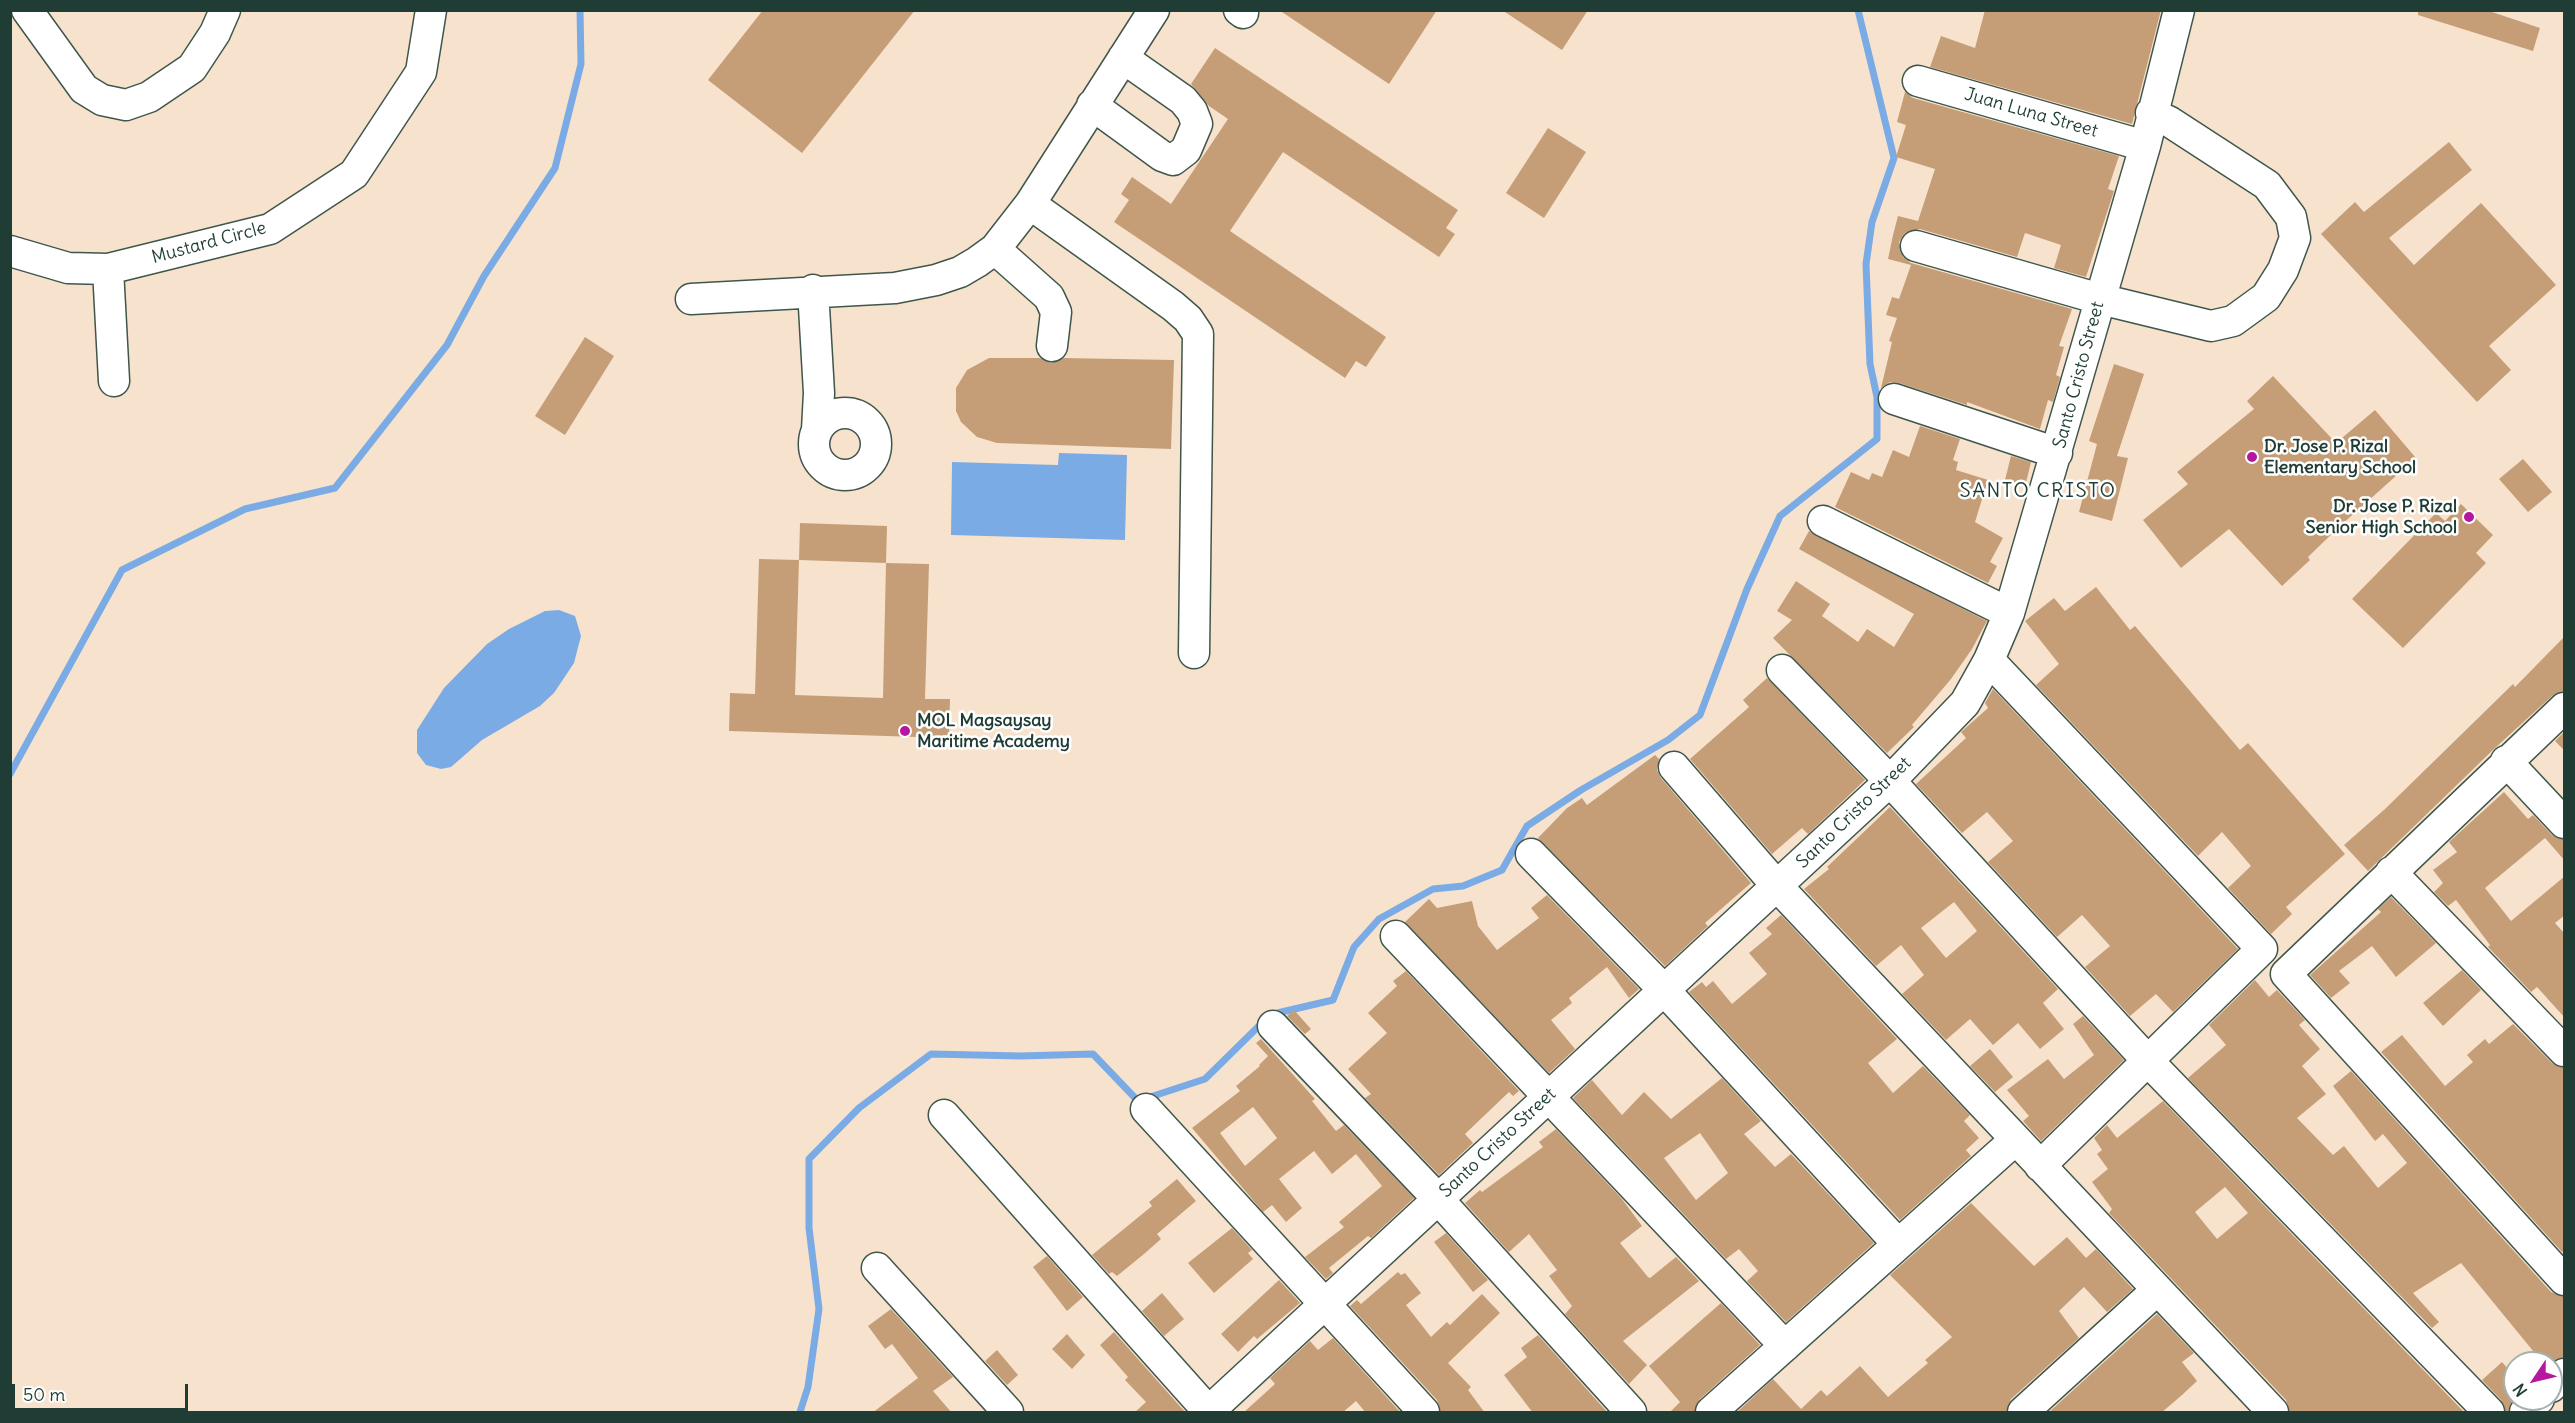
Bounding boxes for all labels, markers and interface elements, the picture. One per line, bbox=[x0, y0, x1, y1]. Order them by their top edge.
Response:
street label: Juan Luna Street bbox=[1962, 84, 2100, 142]
street label: Mustard Circle bbox=[149, 217, 269, 269]
street label: Santo Cristo Street bbox=[2049, 299, 2109, 451]
place label: Dr. Jose P. Rizal Elementary School bbox=[2264, 436, 2416, 478]
marker: Dr. Jose P. Rizal Elementary School bbox=[2245, 450, 2259, 464]
district label: SANTO CRISTO bbox=[1960, 479, 2116, 503]
place label: Dr. Jose P. Rizal Senior High School bbox=[2306, 496, 2457, 538]
marker: Dr. Jose P. Rizal Senior High School bbox=[2462, 510, 2476, 524]
place label: MOL Magsaysay Maritime Academy bbox=[917, 710, 1070, 752]
marker: MOL Magsaysay Maritime Academy bbox=[898, 724, 912, 738]
street label: Santo Cristo Street bbox=[1792, 753, 1916, 873]
street label: Santo Cristo Street bbox=[1435, 1084, 1561, 1202]
north arrow bbox=[2503, 1351, 2563, 1411]
scale bar bbox=[15, 1372, 190, 1410]
text: N bbox=[2509, 1380, 2531, 1400]
text: 50 m bbox=[23, 1383, 65, 1406]

